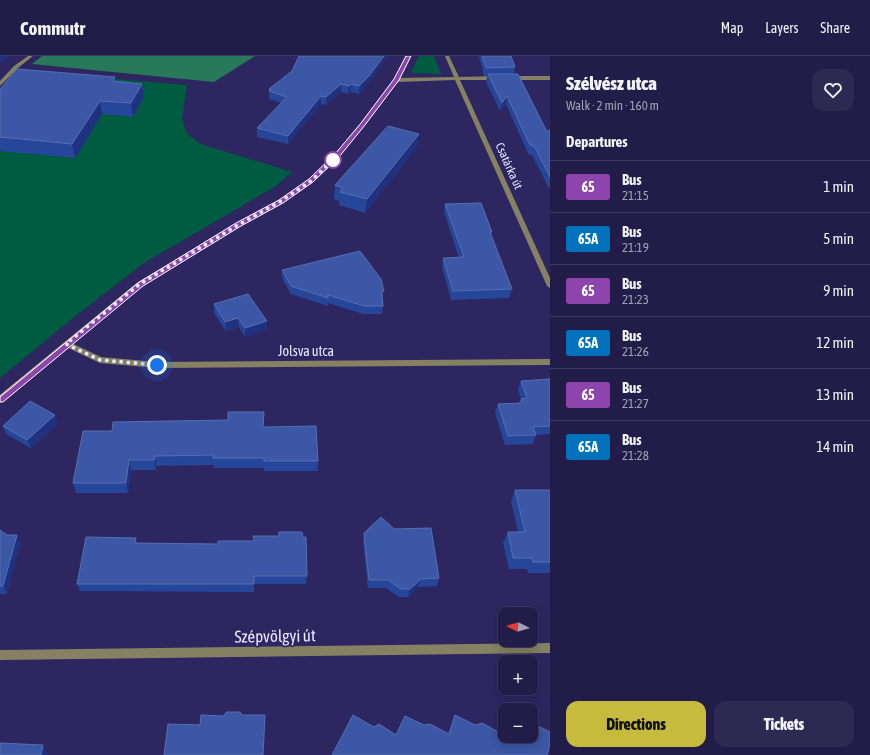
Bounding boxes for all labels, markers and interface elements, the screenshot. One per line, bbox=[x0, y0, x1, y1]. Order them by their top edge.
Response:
text: Commutr bbox=[20, 17, 85, 39]
text: Map bbox=[721, 20, 743, 36]
text: Layers bbox=[765, 20, 798, 36]
text: Share bbox=[820, 20, 850, 36]
button: heart bbox=[812, 69, 854, 111]
text: Szélvész utca bbox=[566, 72, 657, 94]
text: Walk · 2 min · 160 m bbox=[566, 98, 659, 113]
text: Departures bbox=[566, 133, 628, 150]
street label: Csatárka út bbox=[493, 141, 526, 192]
unlabelled marker bbox=[324, 151, 342, 169]
text: Bus bbox=[622, 171, 642, 188]
text: 1 min bbox=[823, 178, 854, 195]
text: 65 bbox=[581, 179, 595, 195]
text: 21:15 bbox=[622, 188, 649, 203]
text: Bus bbox=[622, 223, 642, 240]
text: 5 min bbox=[823, 230, 854, 247]
text: 65A bbox=[578, 231, 598, 247]
text: 21:19 bbox=[622, 240, 649, 255]
text: Bus bbox=[622, 275, 642, 292]
text: 9 min bbox=[823, 282, 854, 299]
text: 65 bbox=[581, 283, 595, 299]
text: 21:23 bbox=[622, 292, 649, 307]
text: Bus bbox=[622, 327, 642, 344]
text: 12 min bbox=[816, 334, 854, 351]
text: 65A bbox=[578, 335, 598, 351]
street label: Jolsva utca bbox=[278, 343, 334, 359]
text: 21:26 bbox=[622, 344, 649, 359]
your location bbox=[147, 355, 167, 375]
text: Bus bbox=[622, 379, 642, 396]
text: 13 min bbox=[816, 386, 854, 403]
text: 65 bbox=[581, 387, 595, 403]
text: 21:27 bbox=[622, 396, 649, 411]
text: Bus bbox=[622, 431, 642, 448]
text: 14 min bbox=[816, 438, 854, 455]
text: 65A bbox=[578, 439, 598, 455]
text: 21:28 bbox=[622, 448, 649, 463]
north arrow bbox=[498, 607, 538, 647]
map controls bbox=[498, 607, 538, 743]
street label: Szépvölgyi út bbox=[234, 625, 316, 647]
button: + bbox=[498, 655, 538, 695]
button: Directions bbox=[566, 701, 706, 747]
button: Tickets bbox=[714, 701, 854, 747]
button: − bbox=[498, 703, 538, 743]

